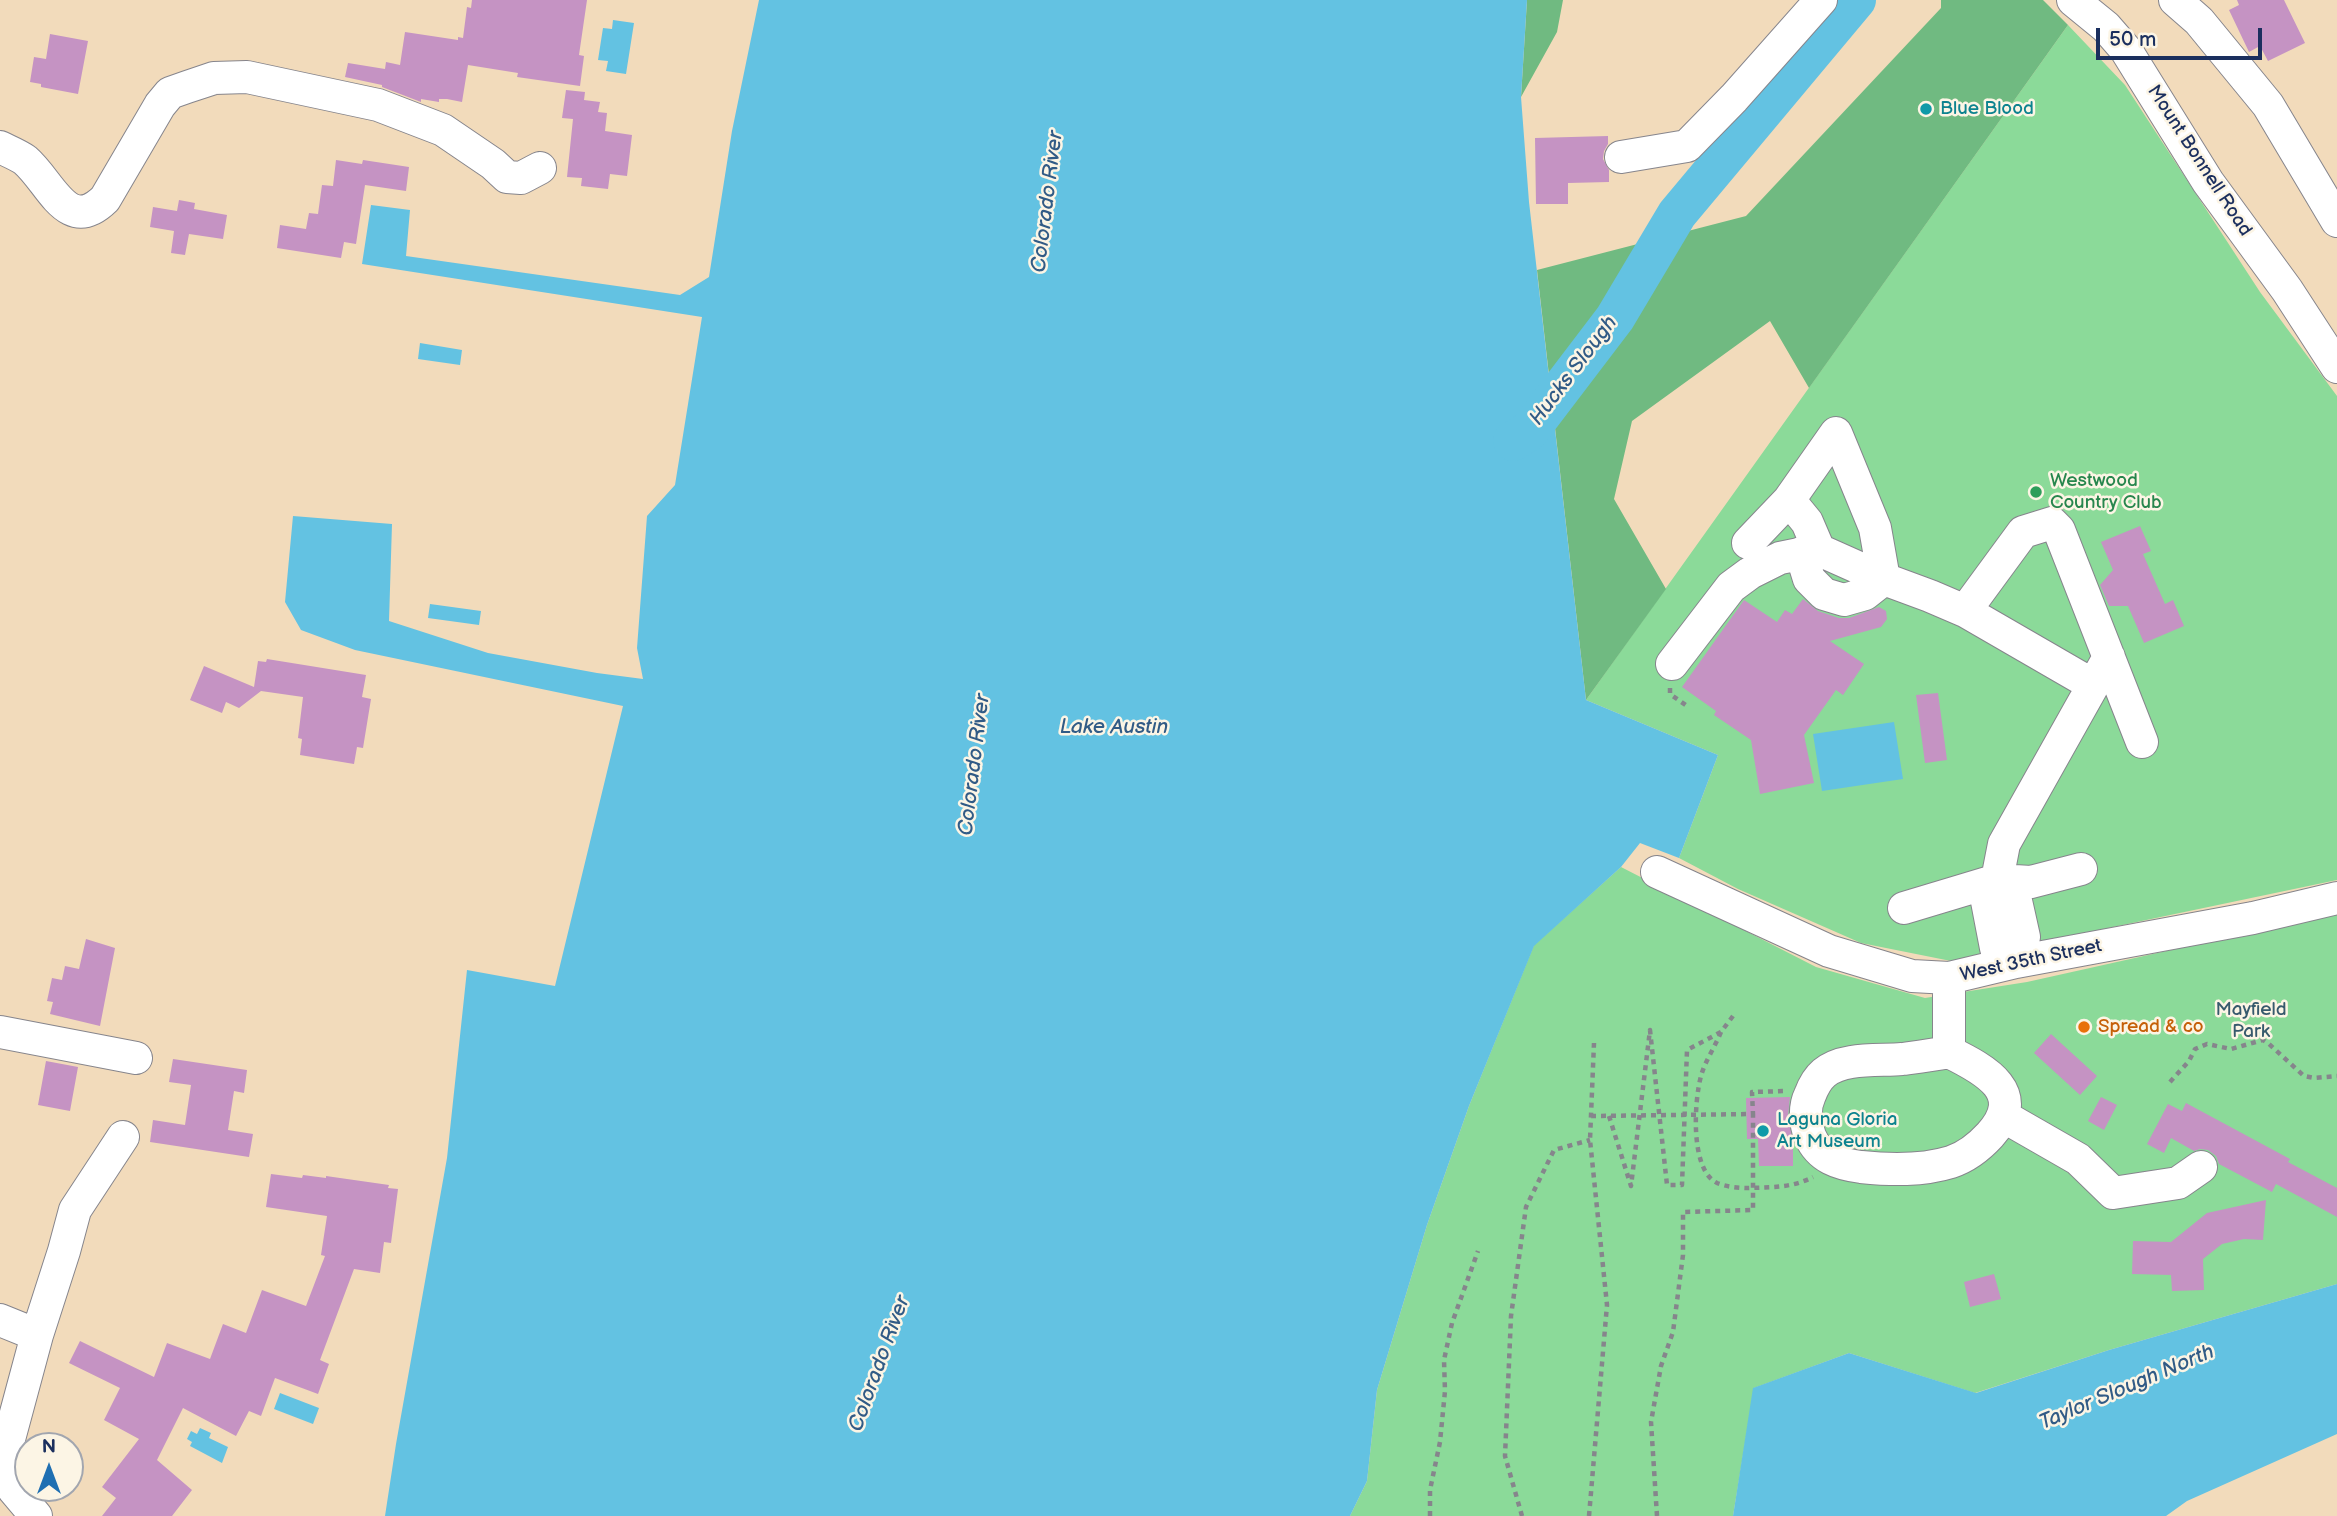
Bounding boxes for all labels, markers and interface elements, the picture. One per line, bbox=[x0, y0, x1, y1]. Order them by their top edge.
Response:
scale bar bbox=[2099, 14, 2265, 58]
text: 50 m bbox=[2109, 27, 2156, 52]
street label: Mount Bonnell Road bbox=[2142, 81, 2256, 241]
place label: Blue Blood bbox=[1940, 98, 2034, 120]
marker: Blue Blood bbox=[1918, 101, 1934, 117]
water label: Colorado River bbox=[1027, 130, 1069, 274]
water label: Hucks Slough bbox=[1525, 311, 1623, 431]
place label: Westwood Country Club bbox=[2050, 470, 2162, 514]
marker: Westwood Country Club bbox=[2028, 484, 2044, 500]
water label: Colorado River bbox=[954, 693, 996, 837]
water label: Lake Austin bbox=[1060, 715, 1168, 741]
street label: West 35th Street bbox=[1958, 935, 2104, 987]
park label: Mayfield Park bbox=[2215, 999, 2287, 1043]
place label: Spread & co bbox=[2098, 1016, 2204, 1038]
marker: Spread & co bbox=[2076, 1019, 2092, 1035]
place label: Laguna Gloria Art Museum bbox=[1777, 1109, 1897, 1153]
marker: Laguna Gloria Art Museum bbox=[1755, 1123, 1771, 1139]
water label: Colorado River bbox=[844, 1293, 916, 1435]
water label: Taylor Slough North bbox=[2036, 1340, 2218, 1436]
north arrow bbox=[14, 1432, 84, 1502]
text: N bbox=[42, 1436, 56, 1459]

